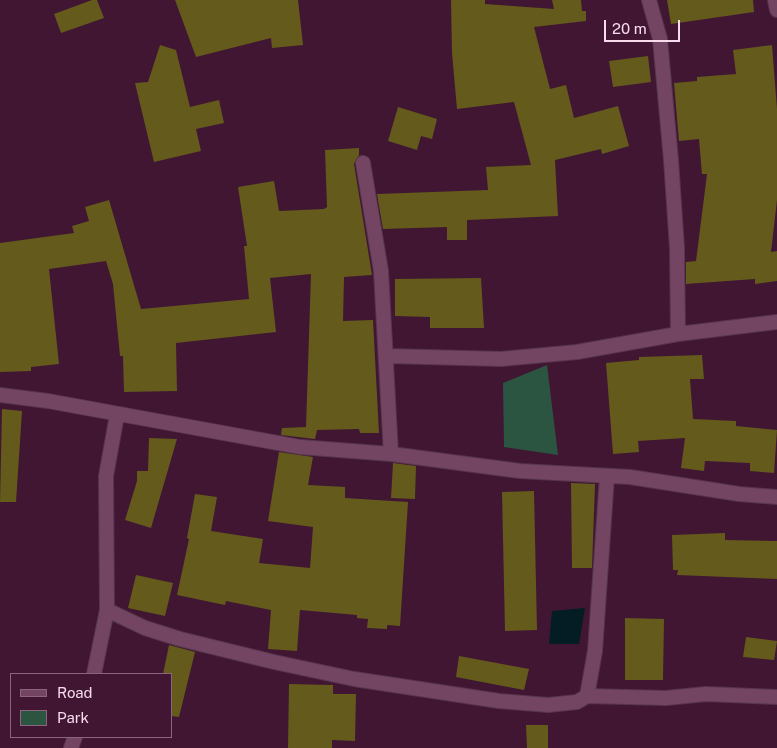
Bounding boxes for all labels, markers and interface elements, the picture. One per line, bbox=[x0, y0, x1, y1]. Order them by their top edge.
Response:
scale bar bbox=[607, 10, 683, 42]
text: 20 m bbox=[612, 20, 647, 37]
legend bbox=[10, 673, 172, 738]
text: Road bbox=[57, 684, 93, 701]
text: Park bbox=[57, 709, 89, 726]

